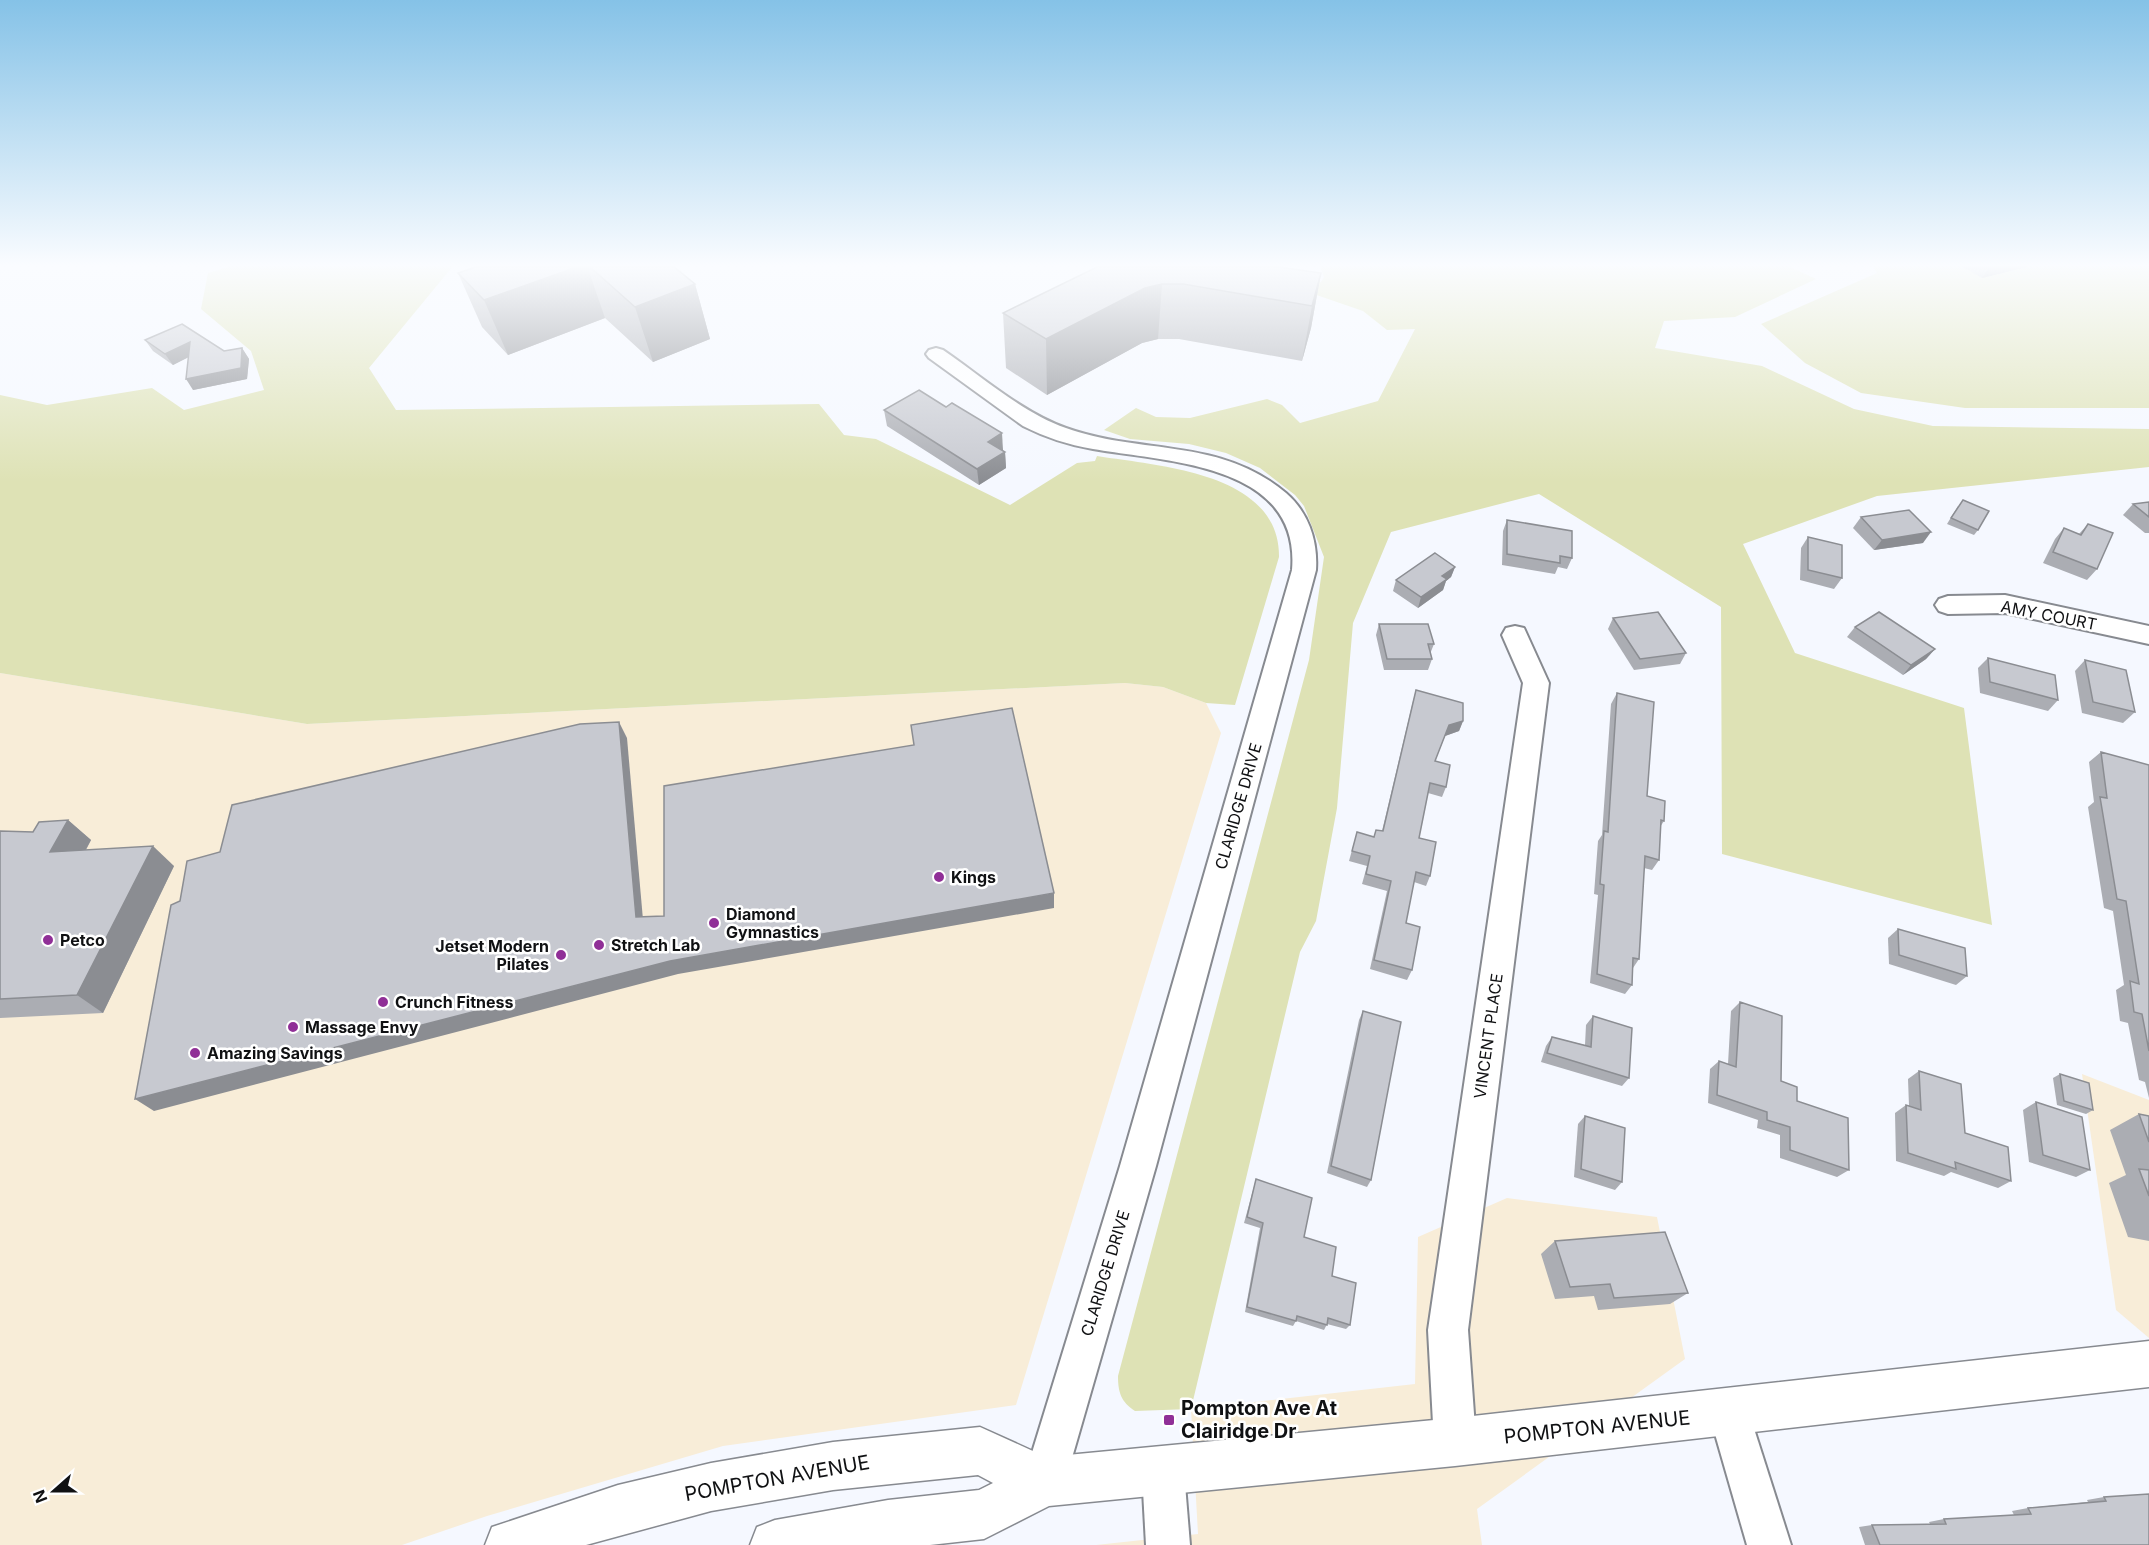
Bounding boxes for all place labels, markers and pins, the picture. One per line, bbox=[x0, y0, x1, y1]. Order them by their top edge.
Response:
place label: Kings bbox=[951, 867, 996, 887]
marker: Kings bbox=[932, 870, 946, 884]
place label: Diamond Gymnastics bbox=[726, 904, 819, 942]
marker: Diamond Gymnastics bbox=[707, 916, 721, 930]
place label: Petco bbox=[60, 930, 105, 950]
marker: Petco bbox=[41, 933, 55, 947]
place label: Stretch Lab bbox=[611, 935, 700, 955]
place label: Jetset Modern Pilates bbox=[435, 936, 549, 974]
marker: Stretch Lab bbox=[592, 938, 606, 952]
marker: Jetset Modern Pilates bbox=[554, 948, 568, 962]
place label: Crunch Fitness bbox=[395, 992, 513, 1012]
marker: Crunch Fitness bbox=[376, 995, 390, 1009]
place label: Massage Envy bbox=[305, 1017, 419, 1037]
marker: Massage Envy bbox=[286, 1020, 300, 1034]
place label: Amazing Savings bbox=[207, 1043, 343, 1063]
marker: Amazing Savings bbox=[188, 1046, 202, 1060]
place label: Pompton Ave At Clairidge Dr bbox=[1181, 1396, 1337, 1443]
marker: Pompton Ave At Clairidge Dr bbox=[1162, 1413, 1176, 1427]

